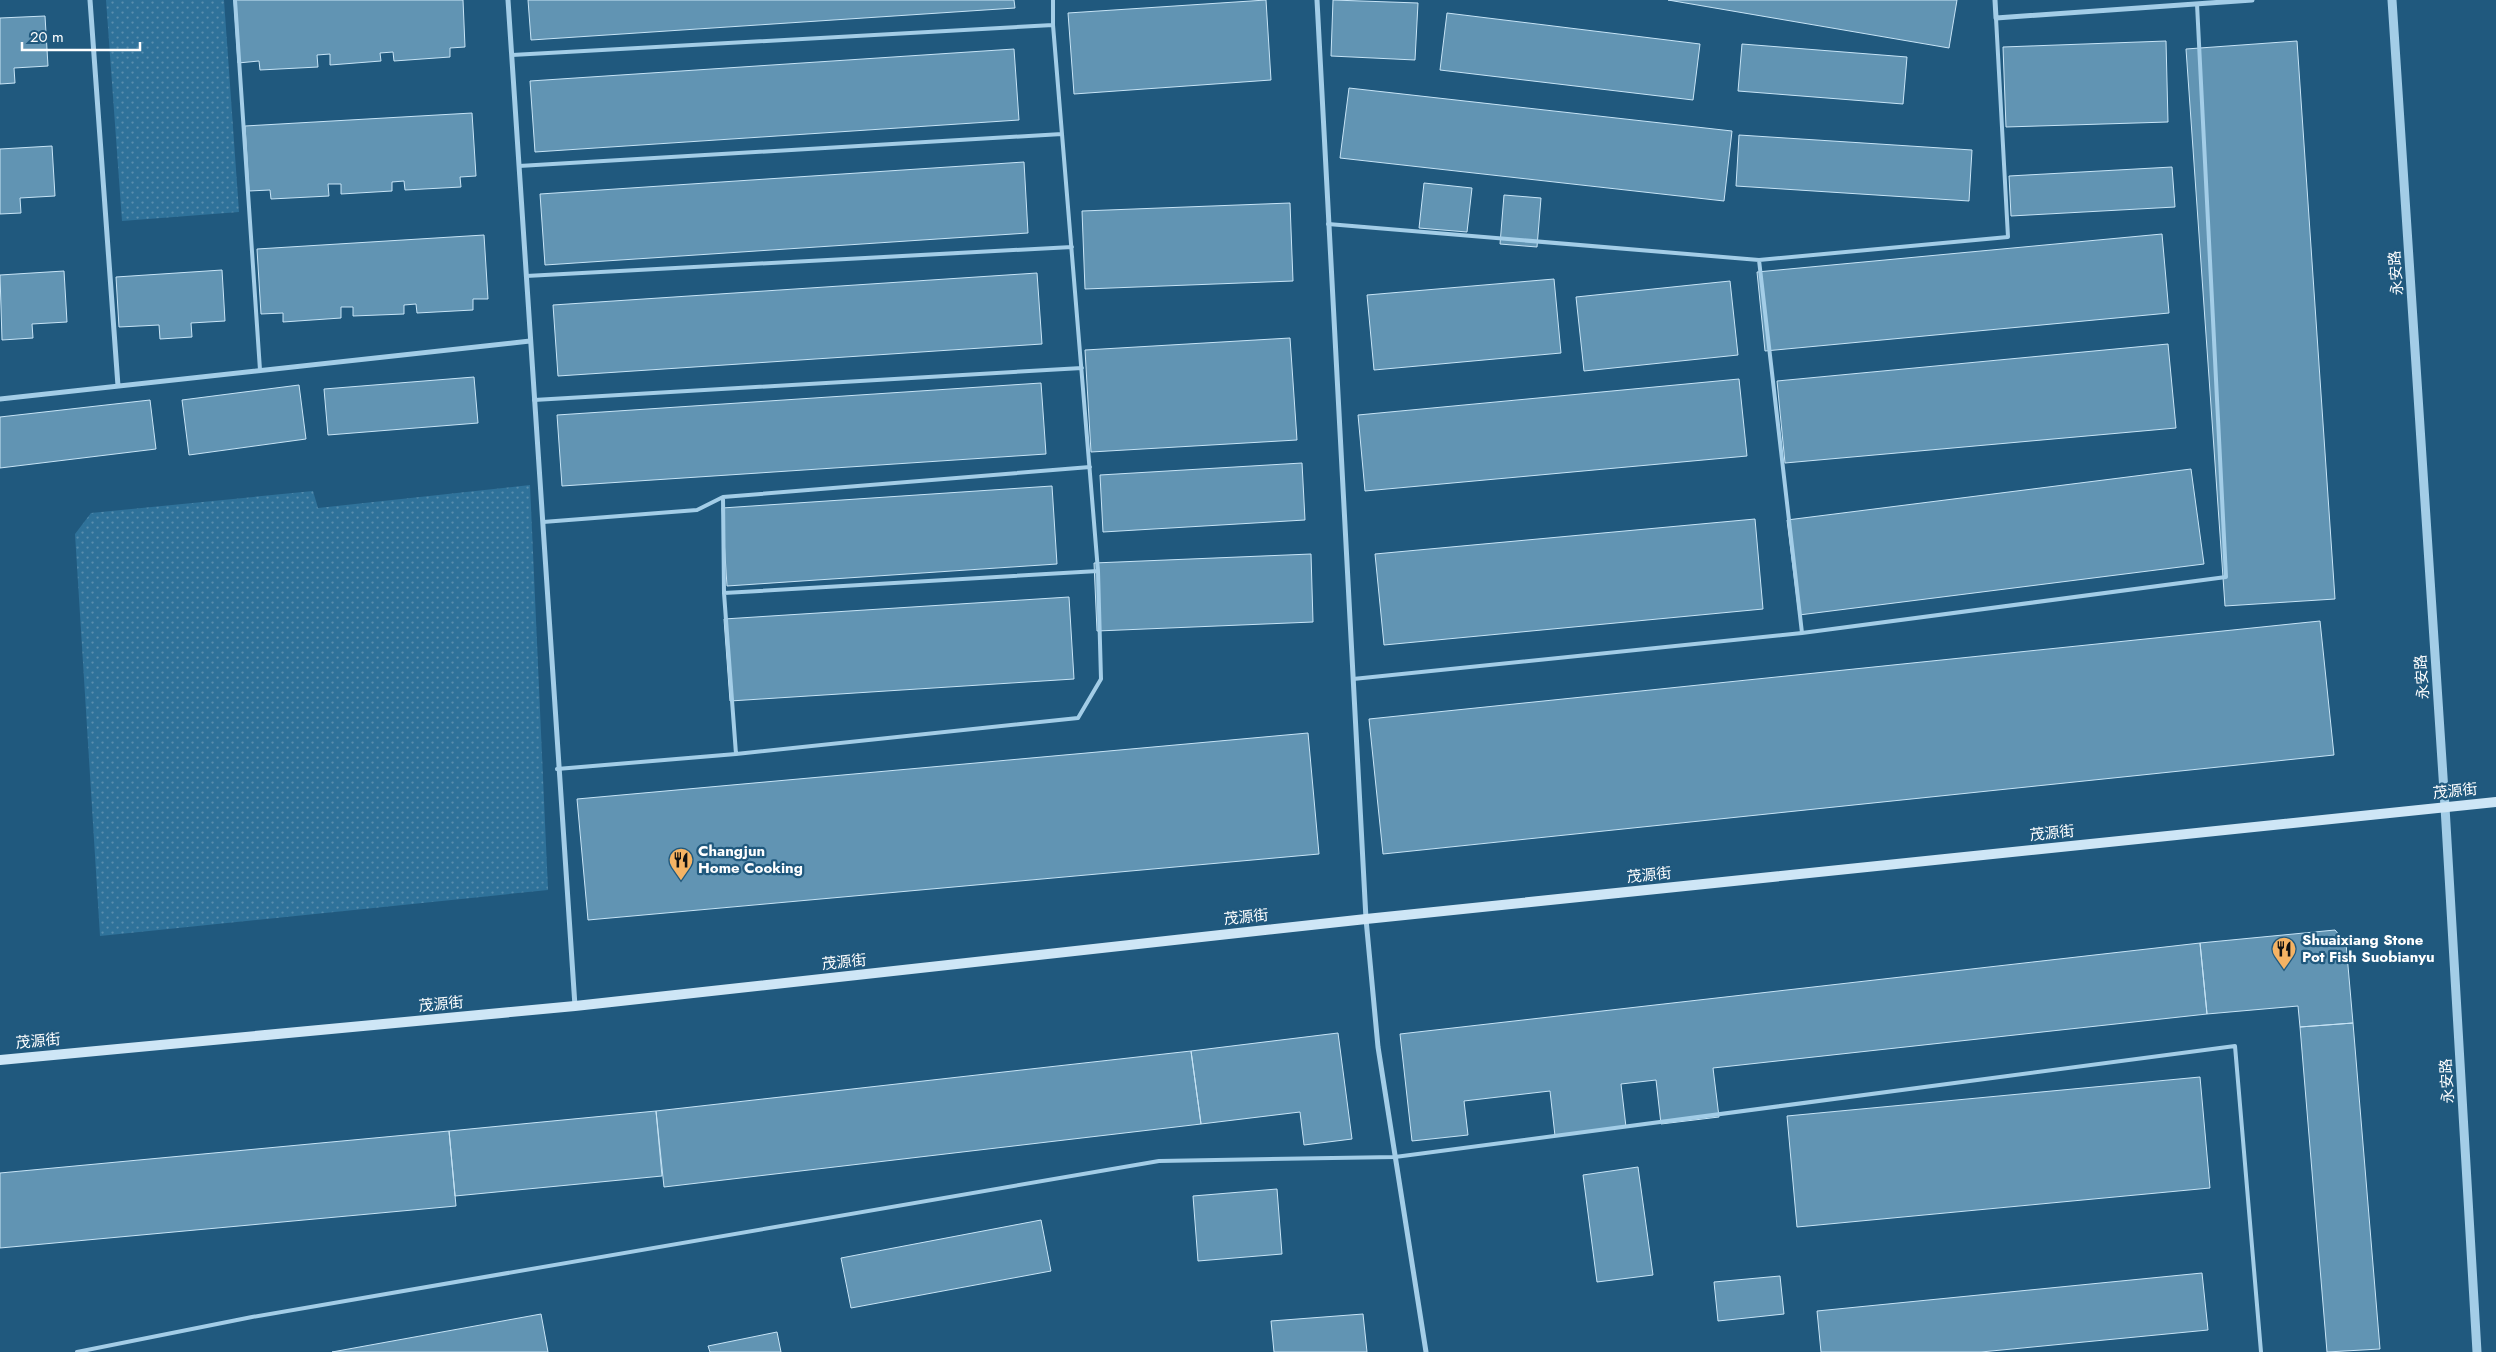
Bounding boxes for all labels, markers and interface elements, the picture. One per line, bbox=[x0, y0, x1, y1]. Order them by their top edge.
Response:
scale bar bbox=[22, 20, 140, 52]
text: 20 m bbox=[30, 26, 64, 48]
street label: 永安路 bbox=[2383, 250, 2409, 296]
street label: 永安路 bbox=[2409, 654, 2435, 700]
street label: 茂源街 bbox=[2431, 778, 2479, 804]
street label: 茂源街 bbox=[2028, 820, 2076, 846]
place label: Changjun Home Cooking bbox=[698, 840, 803, 879]
restaurant icon: Changjun Home Cooking bbox=[668, 847, 694, 881]
street label: 茂源街 bbox=[1625, 862, 1673, 888]
street label: 茂源街 bbox=[1222, 904, 1270, 930]
place label: Shuaixiang Stone Pot Fish Suobianyu bbox=[2302, 929, 2435, 968]
restaurant icon: Shuaixiang Stone Pot Fish Suobianyu bbox=[2271, 936, 2297, 970]
street label: 茂源街 bbox=[820, 949, 868, 975]
street label: 茂源街 bbox=[418, 991, 464, 1017]
street label: 茂源街 bbox=[15, 1028, 61, 1054]
street label: 永安路 bbox=[2435, 1058, 2459, 1104]

